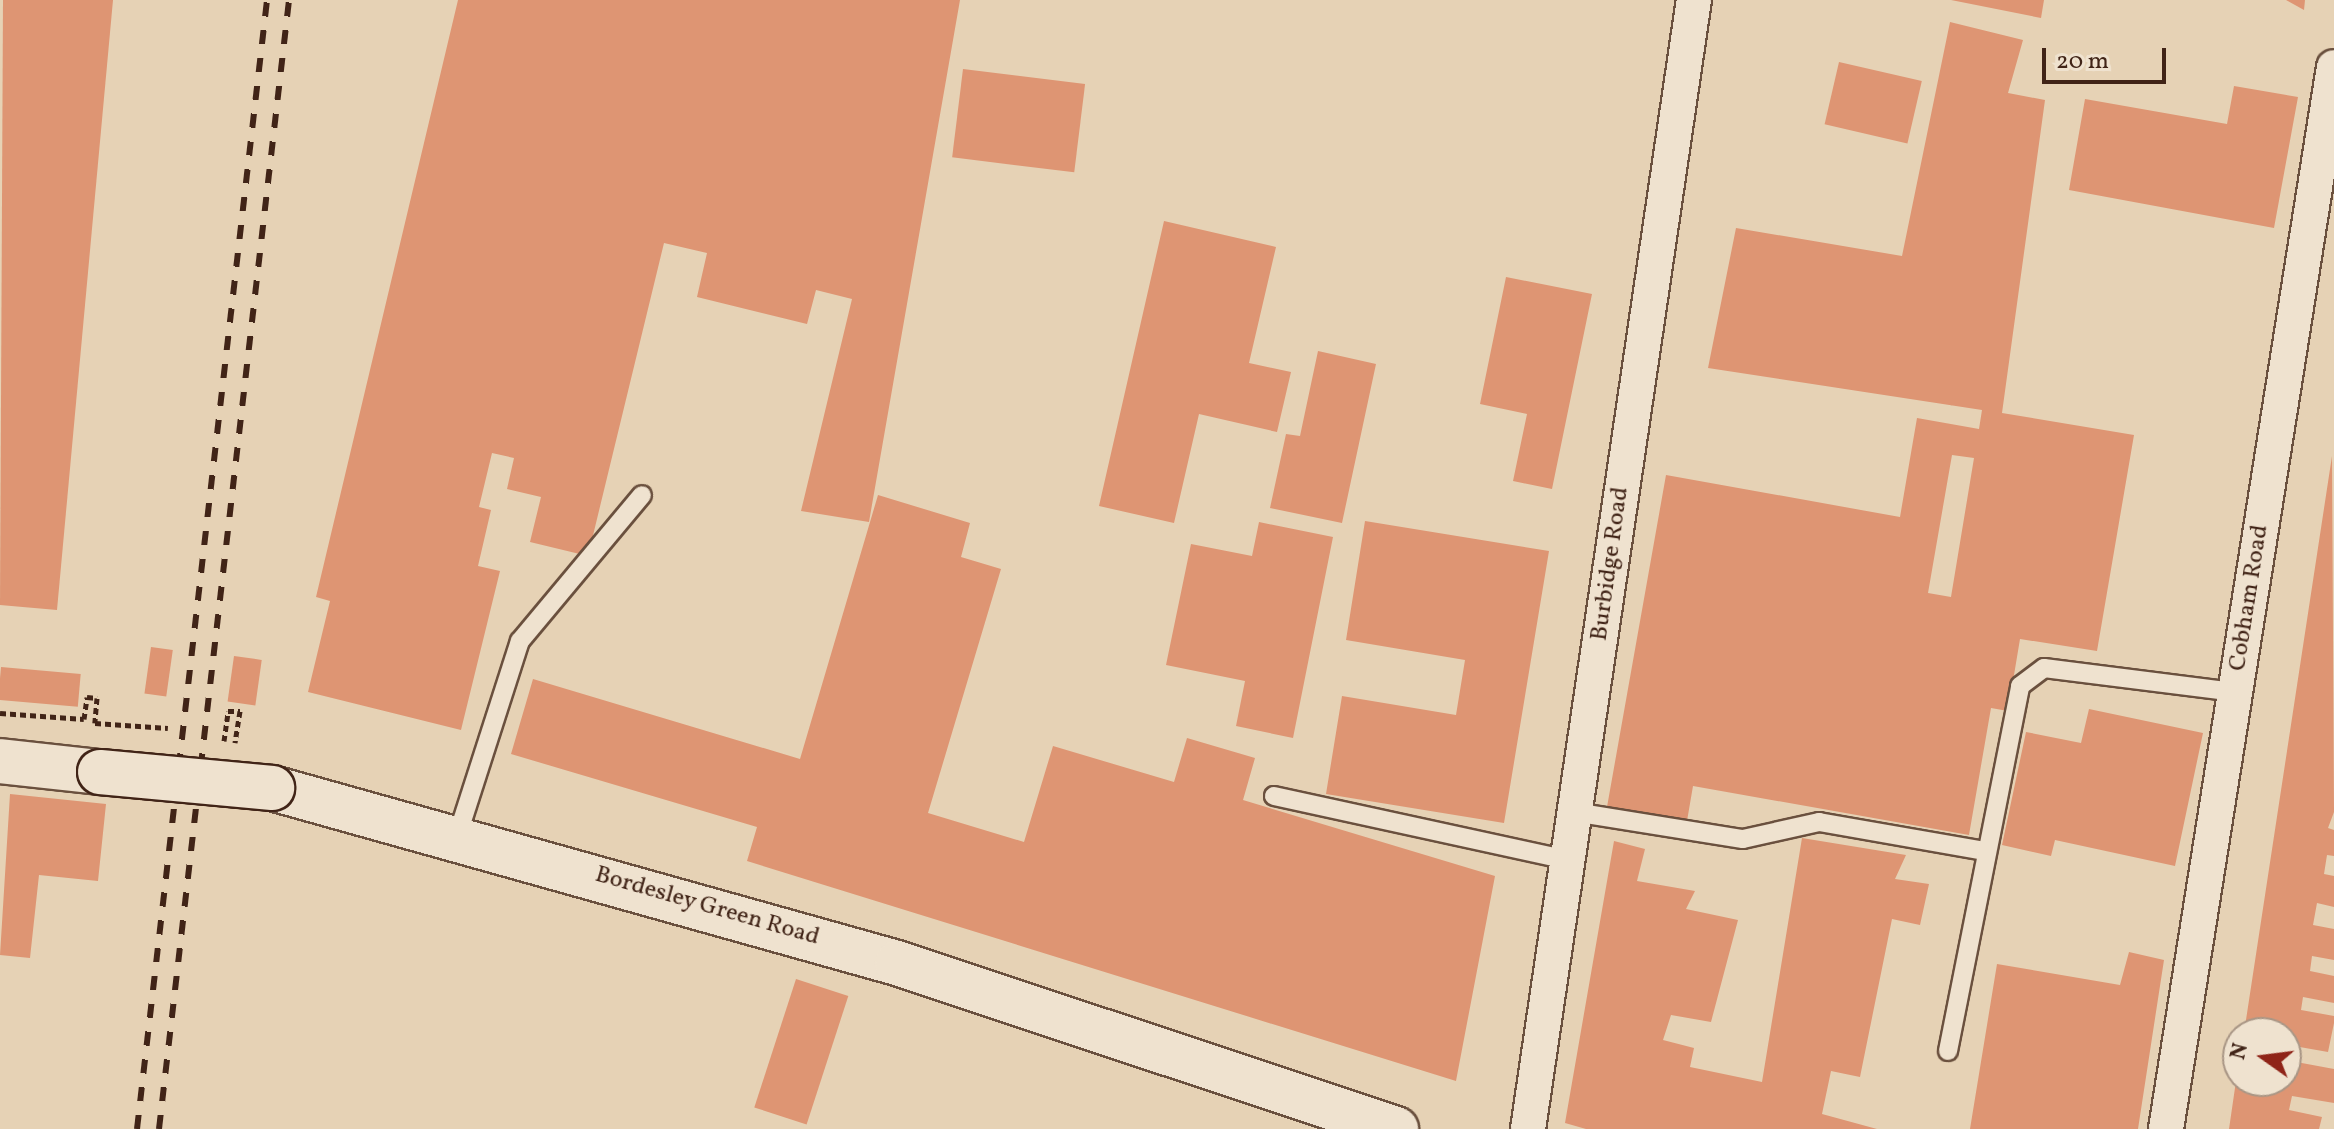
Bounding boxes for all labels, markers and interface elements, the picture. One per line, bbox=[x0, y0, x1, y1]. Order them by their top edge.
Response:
scale bar bbox=[2046, 32, 2170, 82]
text: 20 m bbox=[2056, 45, 2109, 79]
street label: Burbidge Road bbox=[1586, 485, 1636, 643]
street label: Cobham Road bbox=[2224, 523, 2276, 673]
street label: Bordesley Green Road bbox=[591, 861, 823, 953]
north arrow bbox=[2222, 1017, 2302, 1097]
text: N bbox=[2223, 1040, 2257, 1063]

